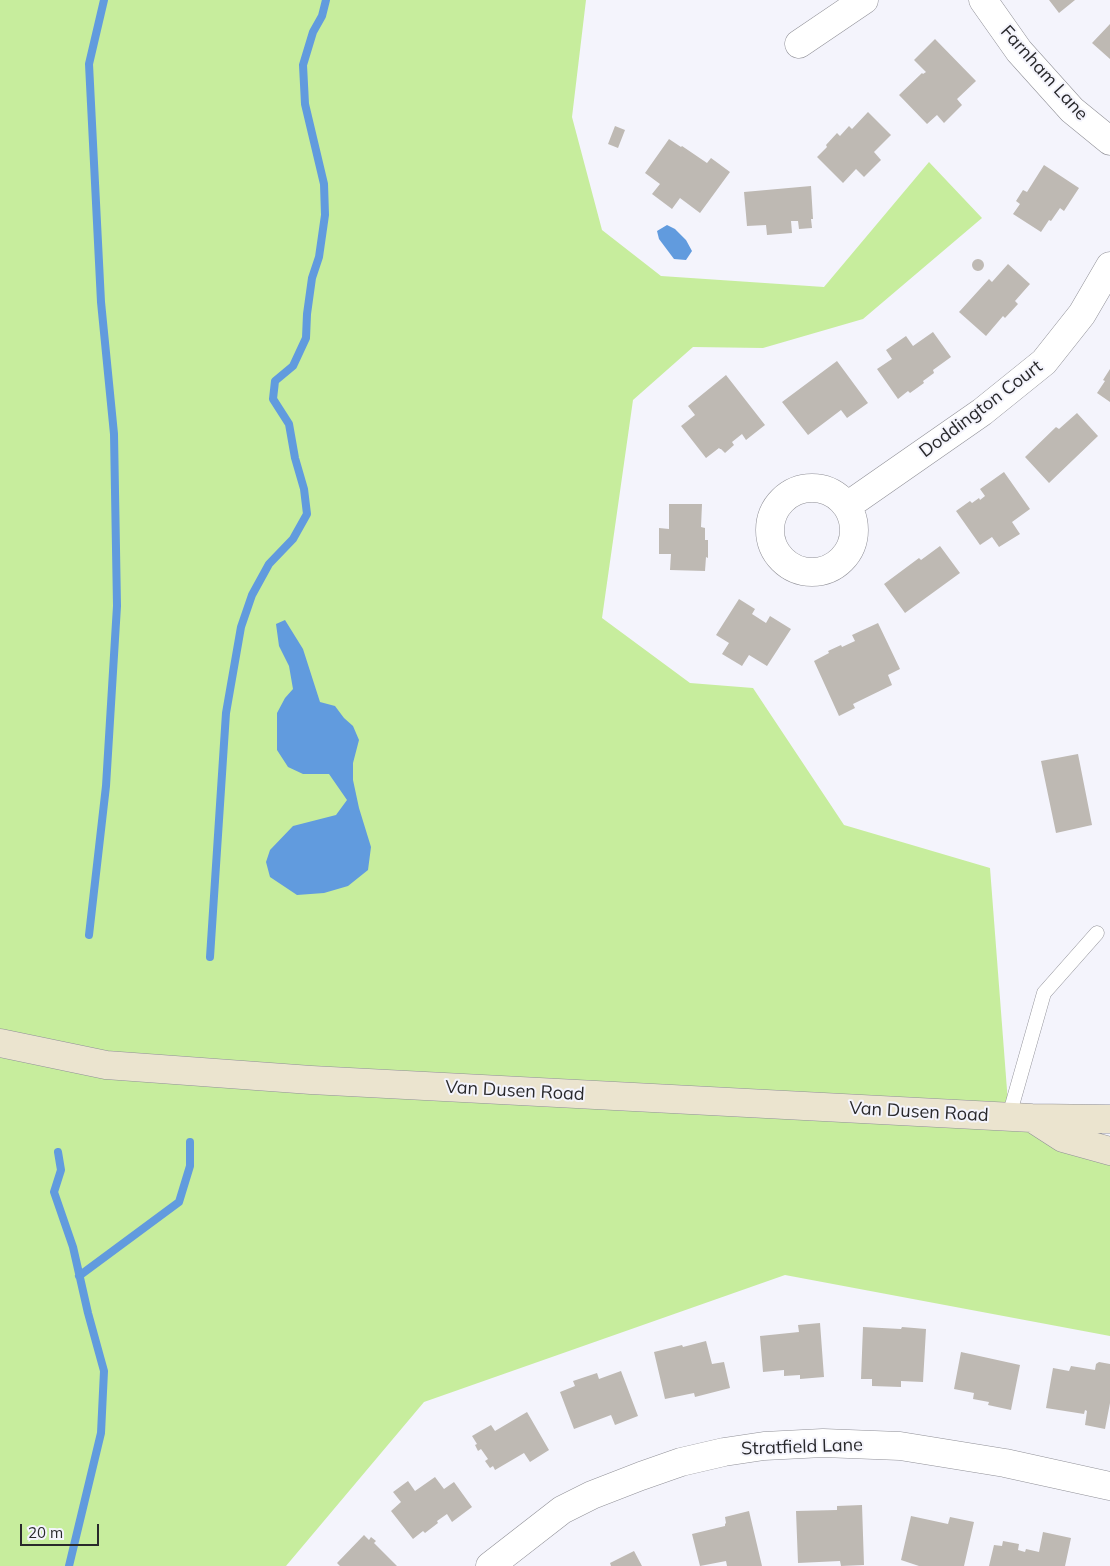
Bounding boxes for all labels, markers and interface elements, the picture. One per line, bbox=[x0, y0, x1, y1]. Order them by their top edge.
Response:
street label: Farnham Lane bbox=[996, 21, 1092, 125]
street label: Doddington Court bbox=[915, 356, 1047, 462]
street label: Van Dusen Road bbox=[445, 1077, 585, 1105]
street label: Van Dusen Road bbox=[849, 1098, 989, 1126]
street label: Stratfield Lane bbox=[741, 1434, 863, 1460]
scale bar bbox=[22, 1514, 101, 1546]
text: 20 m bbox=[28, 1523, 63, 1542]

